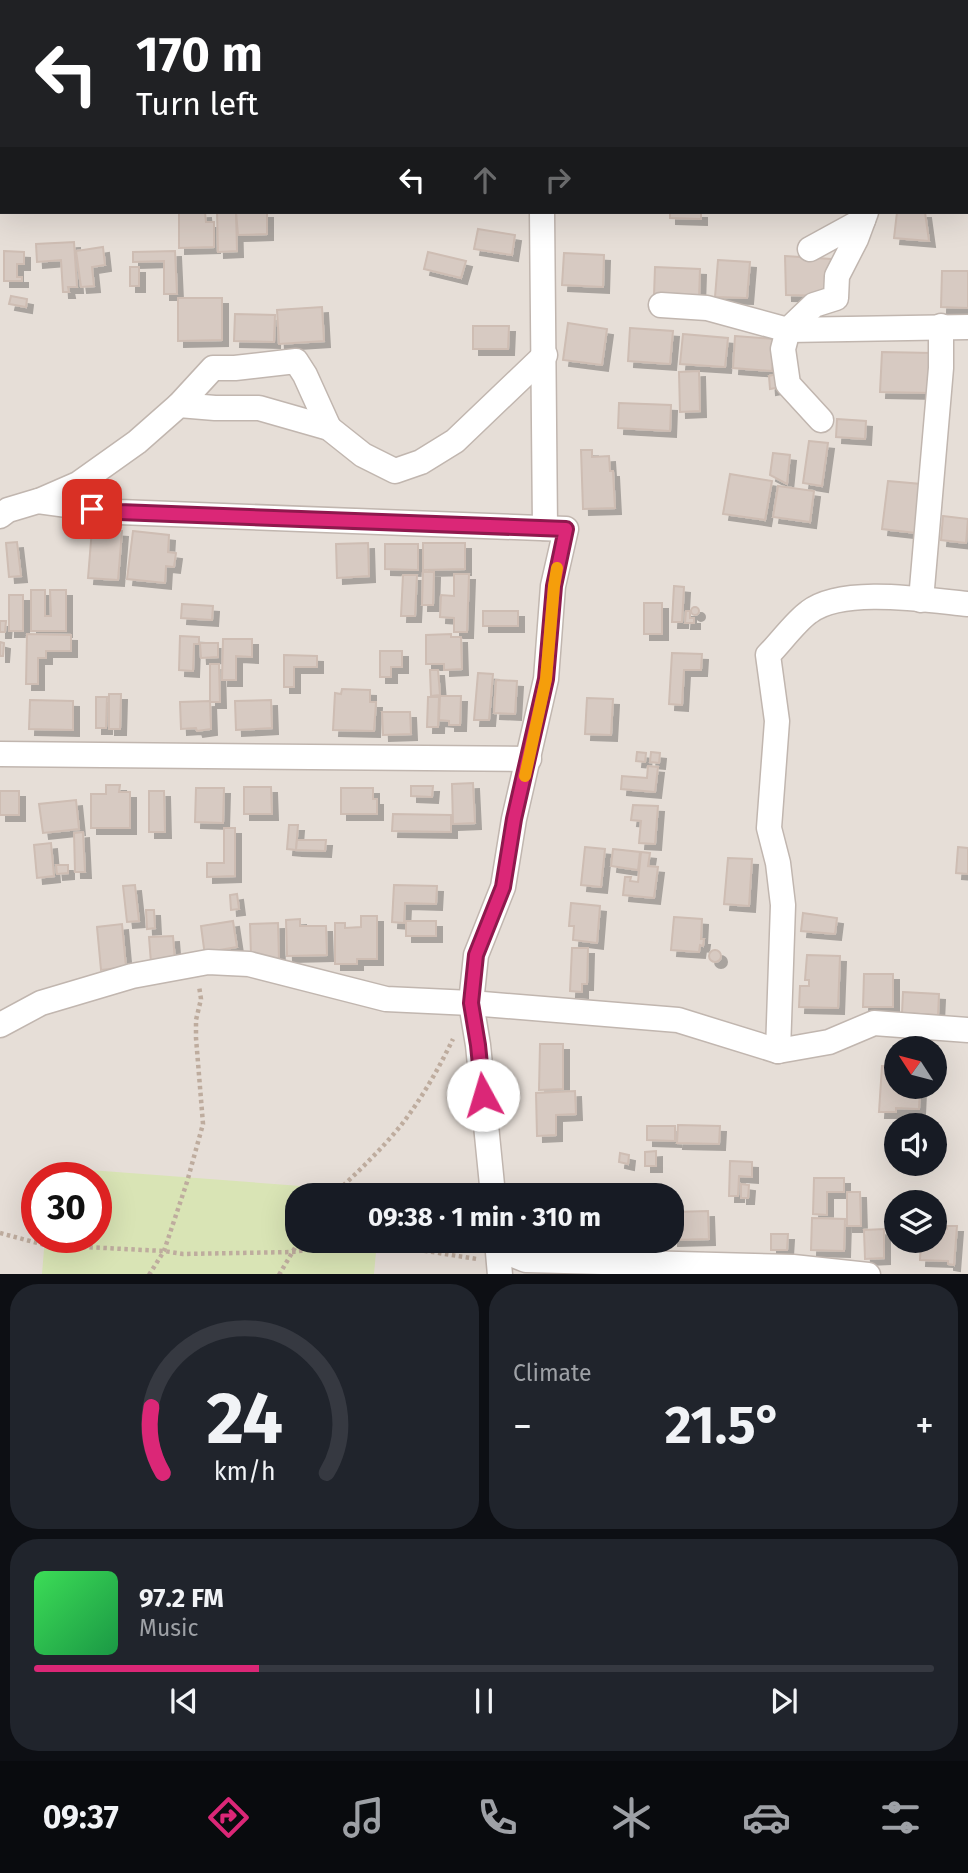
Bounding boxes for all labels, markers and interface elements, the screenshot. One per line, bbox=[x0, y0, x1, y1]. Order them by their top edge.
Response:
text: 170 m bbox=[136, 25, 263, 84]
icon: left bbox=[21, 28, 112, 119]
text: Turn left bbox=[136, 85, 258, 123]
icon: left bbox=[393, 161, 431, 199]
icon: ahead bbox=[466, 161, 504, 199]
icon: right bbox=[539, 161, 577, 199]
pin bbox=[62, 479, 122, 539]
icon: arrive bbox=[73, 490, 111, 528]
north arrow bbox=[884, 1036, 947, 1099]
map controls bbox=[884, 1036, 947, 1253]
position arrow bbox=[446, 1058, 520, 1132]
button: sound bbox=[884, 1113, 947, 1176]
speed limit sign: 30 bbox=[21, 1162, 112, 1253]
button: layers bbox=[884, 1190, 947, 1253]
text: 09:38 · 1 min · 310 m bbox=[368, 1202, 601, 1233]
text: Climate bbox=[513, 1359, 592, 1387]
text: 24 bbox=[206, 1375, 283, 1462]
text: 21.5° bbox=[665, 1394, 782, 1457]
text: − bbox=[513, 1403, 532, 1449]
text: + bbox=[915, 1403, 934, 1449]
text: km/h bbox=[214, 1456, 275, 1486]
text: 97.2 FM bbox=[139, 1583, 224, 1614]
text: Music bbox=[139, 1614, 199, 1642]
icon: previous bbox=[165, 1682, 203, 1720]
icon: pause bbox=[465, 1682, 503, 1720]
icon: next bbox=[765, 1682, 803, 1720]
icon: directions bbox=[204, 1793, 253, 1842]
icon: music bbox=[339, 1793, 388, 1842]
icon: phone bbox=[473, 1793, 522, 1842]
icon: climate bbox=[607, 1793, 656, 1842]
icon: car bbox=[742, 1793, 791, 1842]
icon: filters bbox=[876, 1793, 925, 1842]
text: 09:37 bbox=[43, 1798, 119, 1836]

